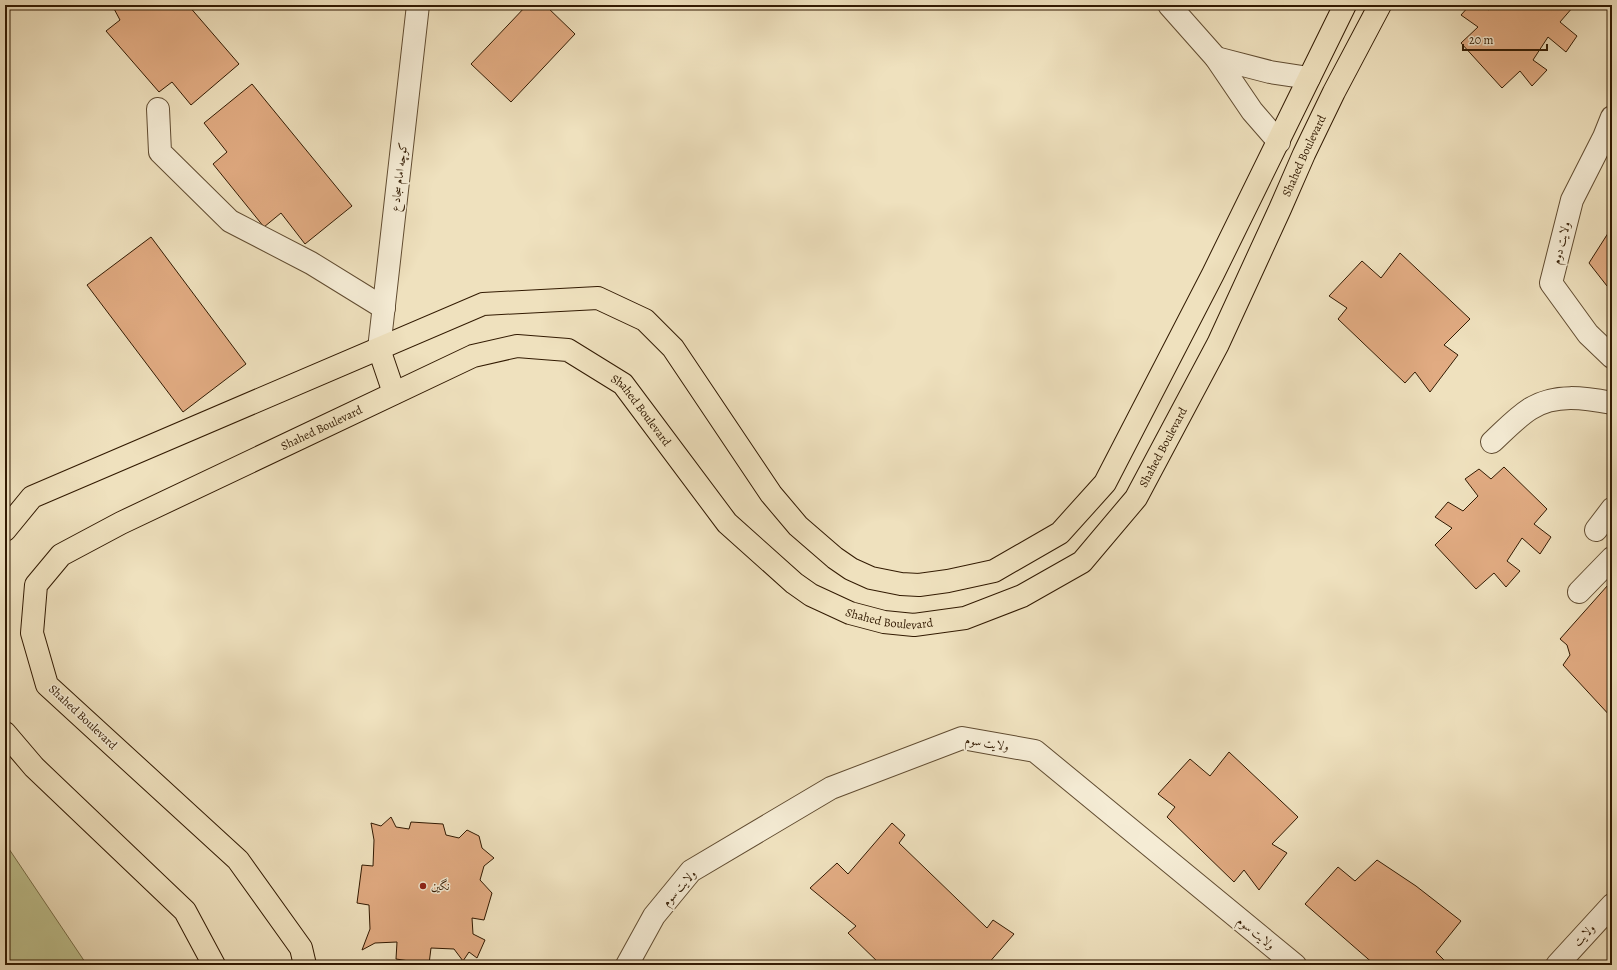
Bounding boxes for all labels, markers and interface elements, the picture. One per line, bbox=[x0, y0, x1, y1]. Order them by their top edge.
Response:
scale bar bbox=[1463, 26, 1547, 52]
text: 20 m bbox=[1469, 32, 1493, 48]
street label: Shahed Boulevard bbox=[1278, 112, 1330, 199]
street label: کوچه امام سجاد ع bbox=[387, 141, 414, 213]
street label: ولایت دوم bbox=[1548, 220, 1577, 267]
street label: Shahed Boulevard bbox=[608, 370, 675, 450]
street label: Shahed Boulevard bbox=[278, 401, 365, 454]
street label: Shahed Boulevard bbox=[1135, 404, 1191, 490]
street label: Shahed Boulevard bbox=[843, 604, 934, 633]
street label: Shahed Boulevard bbox=[45, 681, 121, 753]
street label: ولایت سوم bbox=[964, 732, 1010, 757]
street label: ولایت سوم bbox=[658, 866, 702, 912]
place label: نگین bbox=[431, 878, 449, 894]
marker: نگین bbox=[418, 881, 428, 891]
street label: ولایت سوم bbox=[1232, 913, 1278, 956]
street label: ولایت bbox=[1570, 920, 1599, 950]

